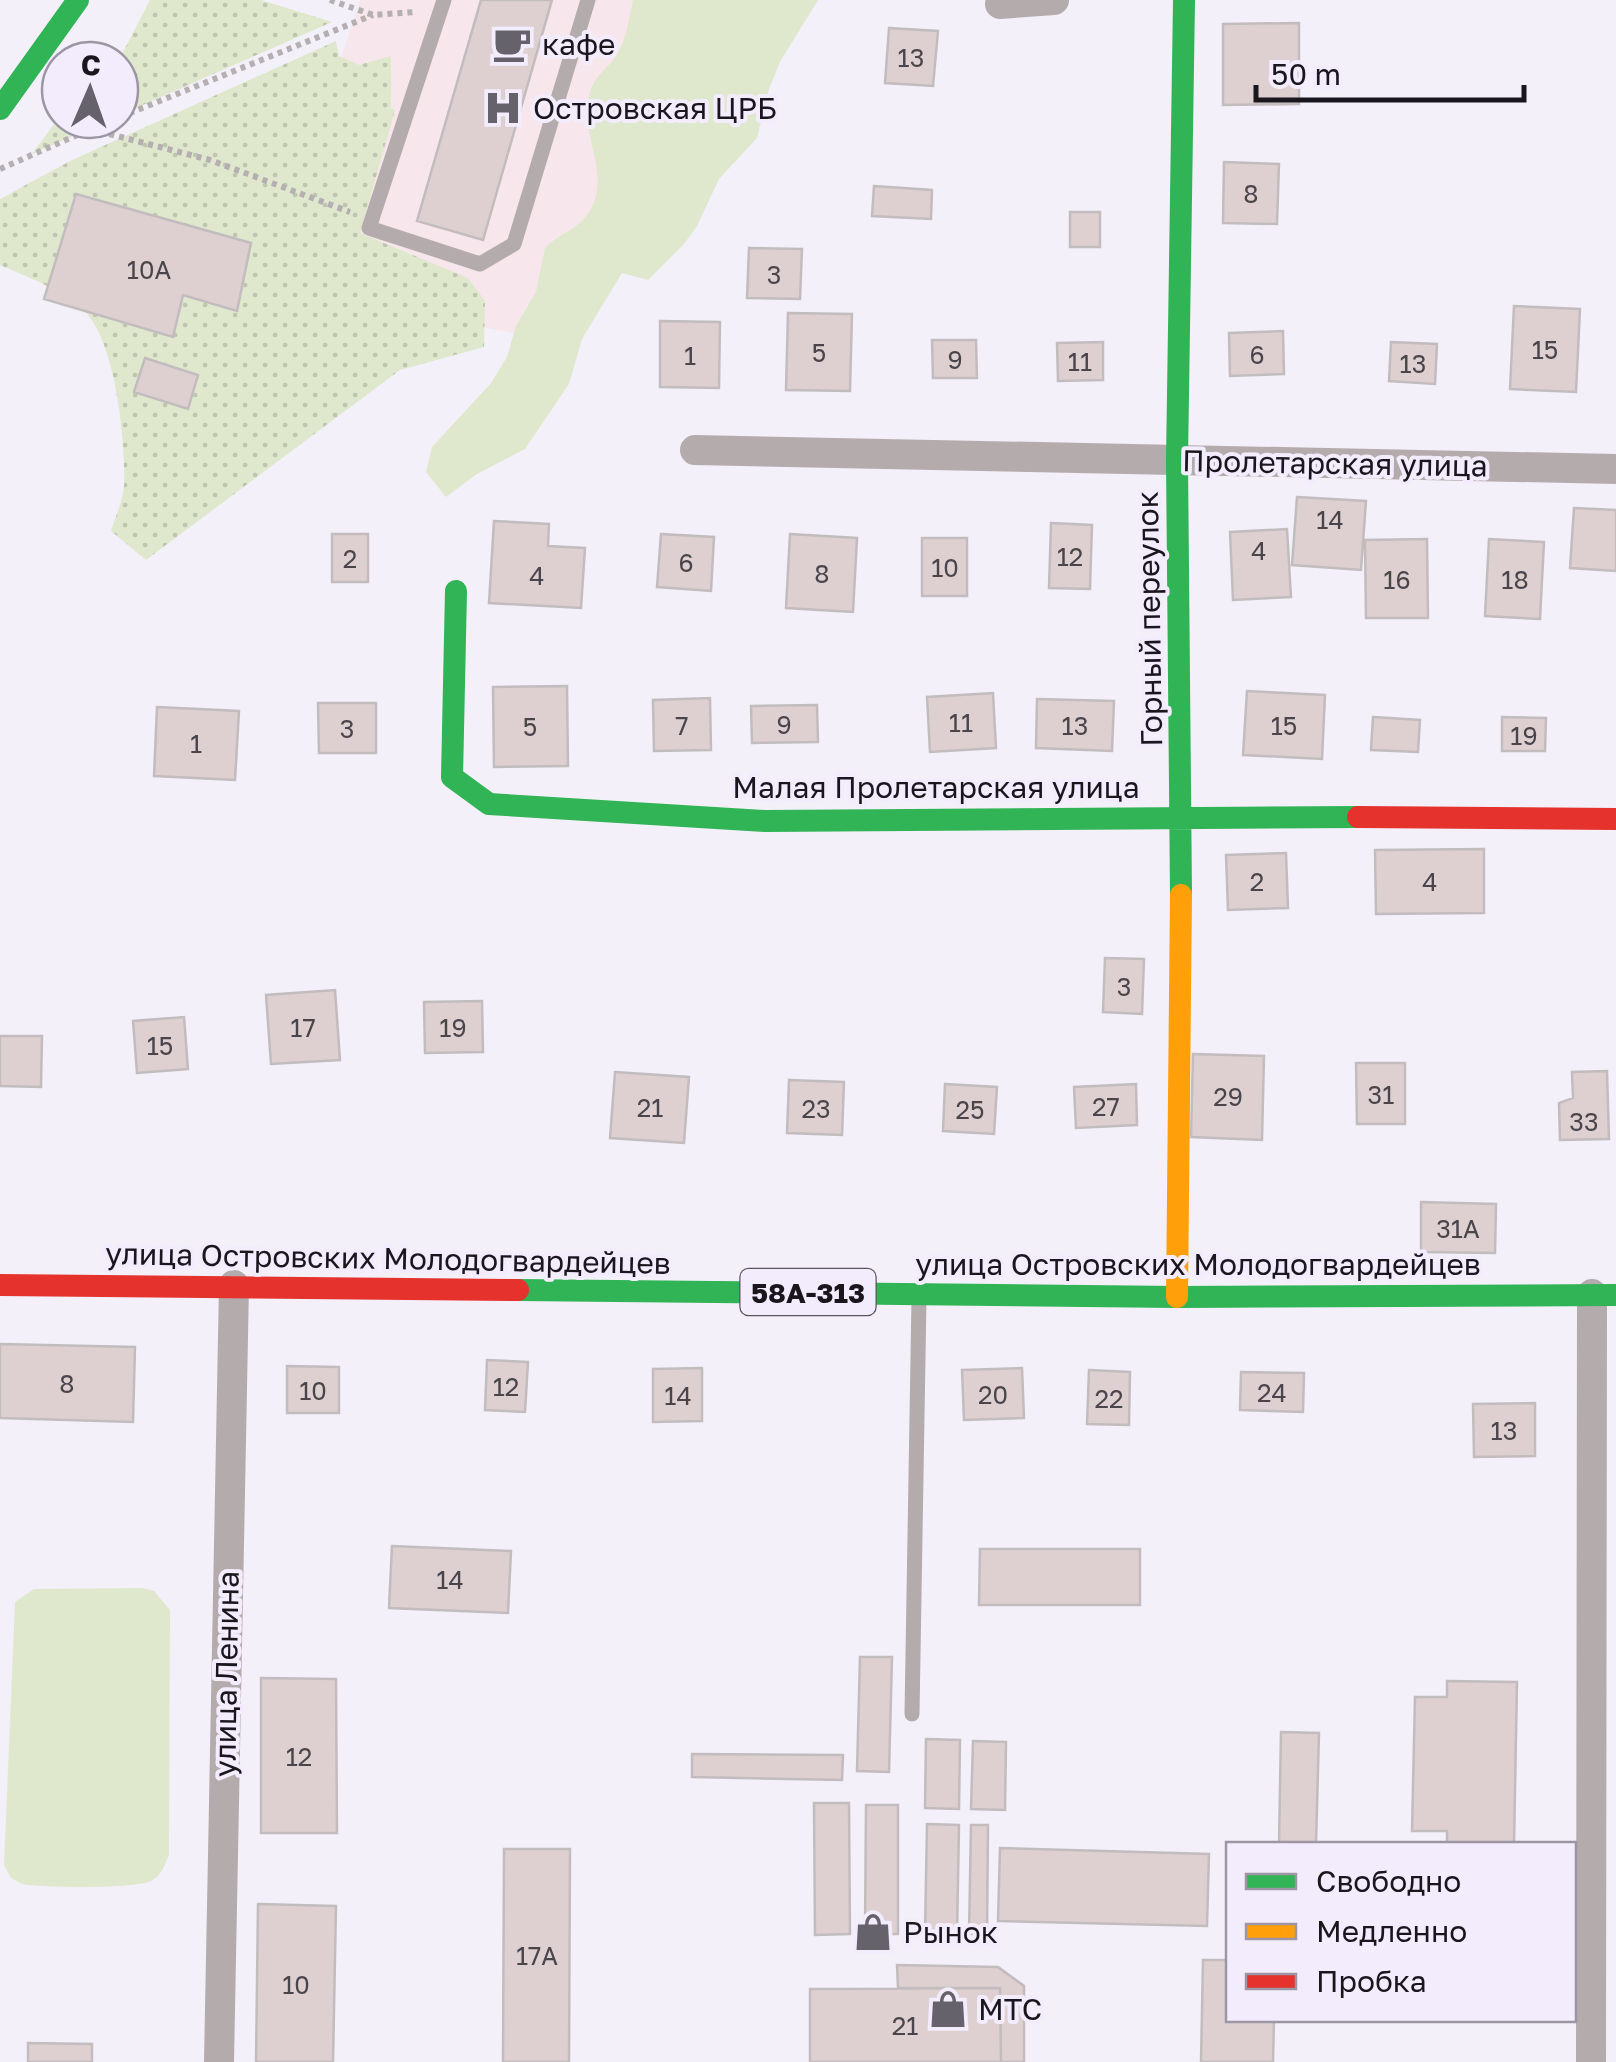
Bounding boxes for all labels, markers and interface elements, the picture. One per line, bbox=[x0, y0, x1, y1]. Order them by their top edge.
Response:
cafe icon: кафе bbox=[491, 23, 533, 65]
place label: кафе bbox=[542, 26, 616, 62]
north arrow bbox=[40, 40, 140, 140]
scale bar bbox=[1256, 40, 1524, 102]
house number: 13 bbox=[898, 42, 924, 73]
text: С bbox=[80, 48, 101, 81]
text: 50 m bbox=[1271, 56, 1341, 92]
hospital icon: Островская ЦРБ bbox=[482, 87, 524, 129]
place label: Островская ЦРБ bbox=[533, 90, 777, 126]
house number: 8 bbox=[1243, 178, 1259, 209]
house number: 10А bbox=[127, 254, 171, 285]
house number: 3 bbox=[767, 259, 781, 290]
house number: 15 bbox=[1532, 334, 1558, 365]
house number: 5 bbox=[812, 337, 826, 368]
house number: 6 bbox=[1249, 339, 1265, 370]
house number: 1 bbox=[684, 340, 696, 371]
house number: 9 bbox=[947, 344, 963, 375]
house number: 11 bbox=[1068, 346, 1092, 377]
house number: 13 bbox=[1400, 348, 1426, 379]
street label: Пролетарская улица bbox=[1182, 442, 1488, 484]
street label: Горный переулок bbox=[1129, 491, 1169, 747]
house number: 14 bbox=[1316, 504, 1344, 535]
house number: 4 bbox=[1251, 535, 1267, 566]
house number: 12 bbox=[1057, 541, 1083, 572]
house number: 2 bbox=[343, 543, 357, 574]
house number: 6 bbox=[678, 547, 694, 578]
house number: 10 bbox=[931, 552, 959, 583]
house number: 8 bbox=[814, 558, 830, 589]
house number: 4 bbox=[529, 560, 545, 591]
house number: 16 bbox=[1383, 564, 1411, 595]
house number: 18 bbox=[1501, 564, 1529, 595]
house number: 11 bbox=[949, 707, 973, 738]
house number: 9 bbox=[776, 709, 792, 740]
house number: 7 bbox=[675, 710, 689, 741]
house number: 13 bbox=[1062, 710, 1088, 741]
house number: 15 bbox=[1271, 710, 1297, 741]
house number: 5 bbox=[523, 711, 537, 742]
house number: 3 bbox=[340, 713, 354, 744]
house number: 19 bbox=[1510, 720, 1538, 751]
house number: 1 bbox=[190, 728, 202, 759]
street label: Малая Пролетарская улица bbox=[732, 769, 1140, 805]
house number: 2 bbox=[1250, 866, 1264, 897]
house number: 4 bbox=[1422, 866, 1438, 897]
house number: 3 bbox=[1117, 971, 1131, 1002]
house number: 17 bbox=[290, 1012, 316, 1043]
house number: 19 bbox=[439, 1012, 467, 1043]
house number: 15 bbox=[147, 1030, 173, 1061]
house number: 31 bbox=[1368, 1079, 1394, 1110]
house number: 29 bbox=[1213, 1081, 1243, 1112]
house number: 27 bbox=[1092, 1091, 1120, 1122]
house number: 21 bbox=[637, 1092, 663, 1123]
house number: 23 bbox=[801, 1093, 831, 1124]
house number: 25 bbox=[955, 1094, 985, 1125]
house number: 33 bbox=[1569, 1106, 1599, 1137]
house number: 31А bbox=[1436, 1213, 1480, 1244]
street label: улица Островских Молодогвардейцев bbox=[105, 1235, 671, 1281]
street label: улица Островских Молодогвардейцев bbox=[915, 1246, 1481, 1282]
road number: 58А-313 bbox=[740, 1269, 876, 1315]
house number: 8 bbox=[59, 1368, 75, 1399]
house number: 12 bbox=[493, 1371, 519, 1402]
house number: 10 bbox=[299, 1375, 327, 1406]
house number: 24 bbox=[1257, 1377, 1287, 1408]
house number: 20 bbox=[978, 1379, 1008, 1410]
house number: 14 bbox=[664, 1380, 692, 1411]
house number: 22 bbox=[1094, 1383, 1124, 1414]
house number: 13 bbox=[1491, 1415, 1517, 1446]
house number: 14 bbox=[436, 1564, 464, 1595]
street label: улица Ленина bbox=[206, 1571, 246, 1777]
house number: 12 bbox=[286, 1741, 312, 1772]
legend bbox=[1226, 1842, 1576, 2022]
text: Свободно bbox=[1316, 1863, 1461, 1899]
shop icon: Рынок bbox=[852, 1911, 894, 1953]
text: Медленно bbox=[1316, 1913, 1467, 1949]
place label: Рынок bbox=[903, 1914, 998, 1950]
house number: 17А bbox=[516, 1940, 558, 1971]
text: Пробка bbox=[1316, 1963, 1427, 1999]
house number: 10 bbox=[282, 1969, 310, 2000]
shop icon: МТС bbox=[927, 1988, 969, 2030]
place label: МТС bbox=[978, 1991, 1042, 2027]
house number: 21 bbox=[892, 2010, 918, 2041]

